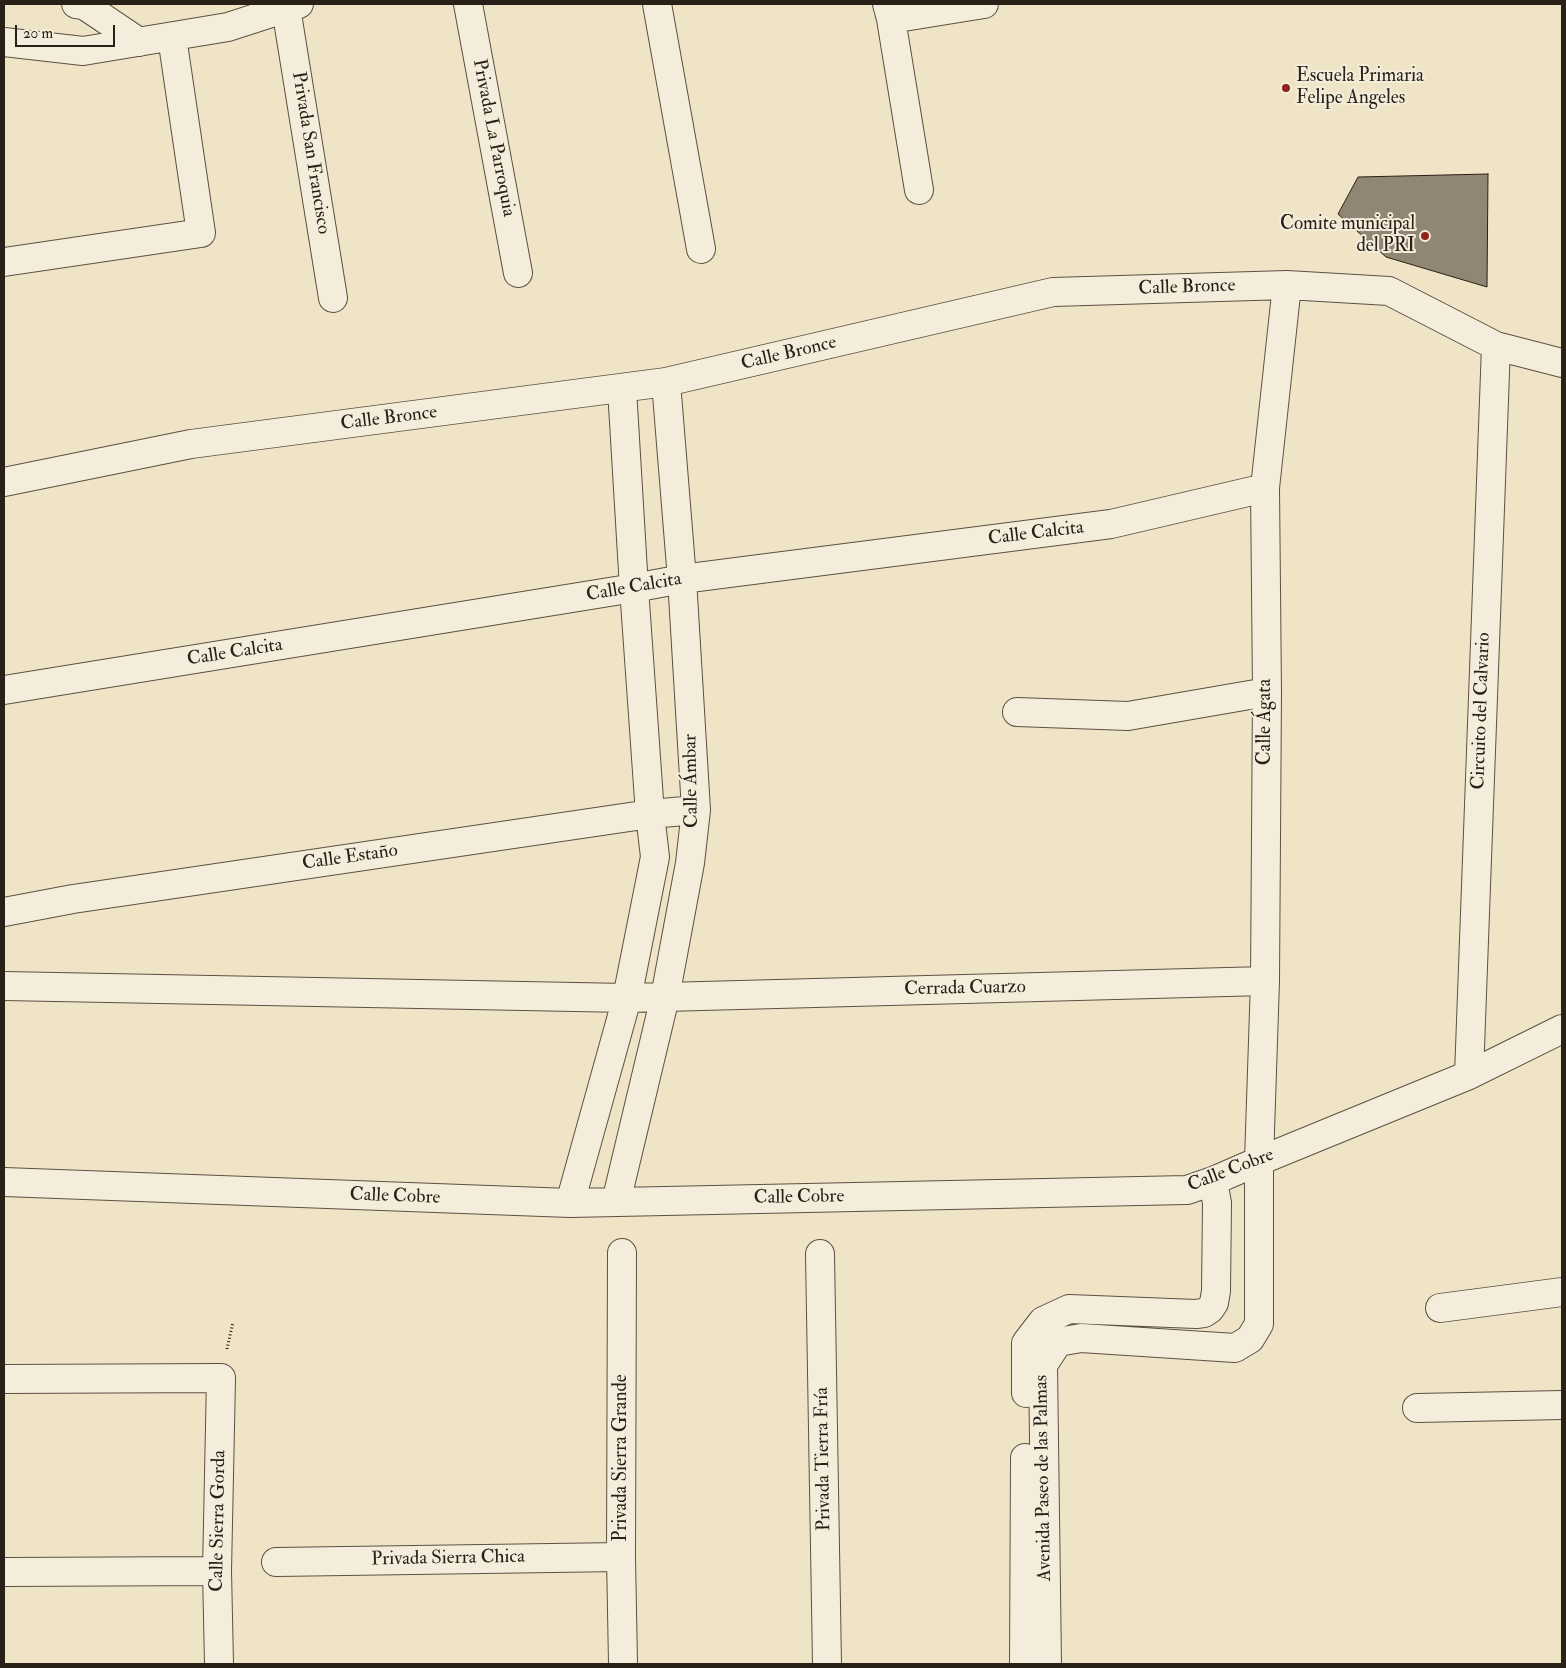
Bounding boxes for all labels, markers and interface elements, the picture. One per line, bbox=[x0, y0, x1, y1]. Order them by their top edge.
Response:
scale bar bbox=[18, 15, 118, 47]
text: 20 m bbox=[23, 24, 53, 43]
street label: Privada La Parroquia bbox=[467, 57, 519, 219]
place label: Escuela Primaria Felipe Angeles bbox=[1296, 66, 1424, 110]
street label: Privada San Francisco bbox=[286, 70, 334, 236]
marker: Escuela Primaria Felipe Angeles bbox=[1280, 82, 1292, 94]
place label: Comite municipal del PRI bbox=[1280, 214, 1415, 258]
marker: Comite municipal del PRI bbox=[1419, 230, 1431, 242]
street label: Calle Bronce bbox=[1138, 275, 1236, 301]
street label: Calle Bronce bbox=[739, 332, 839, 376]
street label: Calle Bronce bbox=[339, 402, 439, 436]
street label: Calle Calcita bbox=[987, 517, 1085, 551]
street label: Calle Calcita bbox=[585, 568, 683, 608]
street label: Circuito del Calvario bbox=[1468, 632, 1496, 790]
street label: Calle Calcita bbox=[186, 634, 284, 672]
street label: Calle Ágata bbox=[1255, 679, 1277, 765]
street label: Calle Ámbar bbox=[680, 734, 704, 828]
street label: Calle Estaño bbox=[301, 840, 399, 876]
street label: Cerrada Cuarzo bbox=[904, 977, 1026, 1001]
street label: Calle Cobre bbox=[1185, 1144, 1277, 1198]
street label: Calle Cobre bbox=[349, 1184, 441, 1210]
street label: Calle Cobre bbox=[754, 1186, 844, 1210]
street label: Privada Sierra Grande bbox=[611, 1374, 633, 1542]
street label: Avenida Paseo de las Palmas bbox=[1031, 1375, 1057, 1581]
street label: Privada Tierra Fría bbox=[811, 1387, 837, 1531]
street label: Calle Sierra Gorda bbox=[206, 1450, 232, 1592]
street label: Privada Sierra Chica bbox=[371, 1546, 525, 1572]

